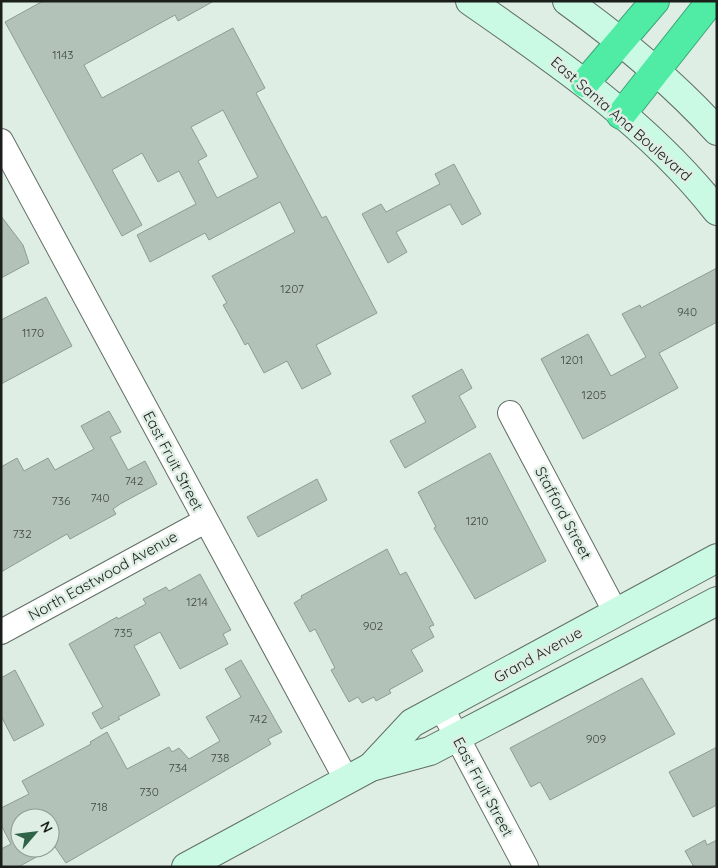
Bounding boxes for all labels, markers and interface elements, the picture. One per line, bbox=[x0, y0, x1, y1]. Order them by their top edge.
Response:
house number: 1143 bbox=[52, 47, 74, 62]
street label: East Santa Ana Boulevard bbox=[547, 52, 696, 185]
house number: 1207 bbox=[280, 281, 304, 296]
house number: 940 bbox=[677, 304, 697, 319]
house number: 1170 bbox=[22, 325, 44, 340]
house number: 1201 bbox=[561, 352, 583, 367]
house number: 1205 bbox=[582, 387, 606, 402]
street label: East Fruit Street bbox=[139, 408, 208, 514]
street label: Stafford Street bbox=[531, 463, 596, 562]
house number: 742 bbox=[125, 473, 144, 488]
house number: 740 bbox=[90, 490, 110, 505]
house number: 736 bbox=[52, 493, 71, 508]
house number: 1210 bbox=[466, 513, 488, 528]
house number: 732 bbox=[12, 526, 32, 541]
street label: North Eastwood Avenue bbox=[25, 527, 181, 625]
house number: 1214 bbox=[186, 594, 208, 609]
house number: 902 bbox=[363, 618, 384, 633]
street label: Grand Avenue bbox=[490, 622, 585, 687]
house number: 735 bbox=[114, 625, 132, 640]
house number: 742 bbox=[249, 711, 268, 726]
house number: 909 bbox=[586, 731, 607, 746]
street label: East Fruit Street bbox=[449, 734, 518, 840]
house number: 738 bbox=[211, 750, 229, 765]
house number: 734 bbox=[169, 760, 187, 775]
house number: 730 bbox=[139, 784, 159, 799]
house number: 718 bbox=[90, 799, 108, 814]
north arrow bbox=[10, 808, 60, 858]
text: N bbox=[36, 818, 57, 836]

